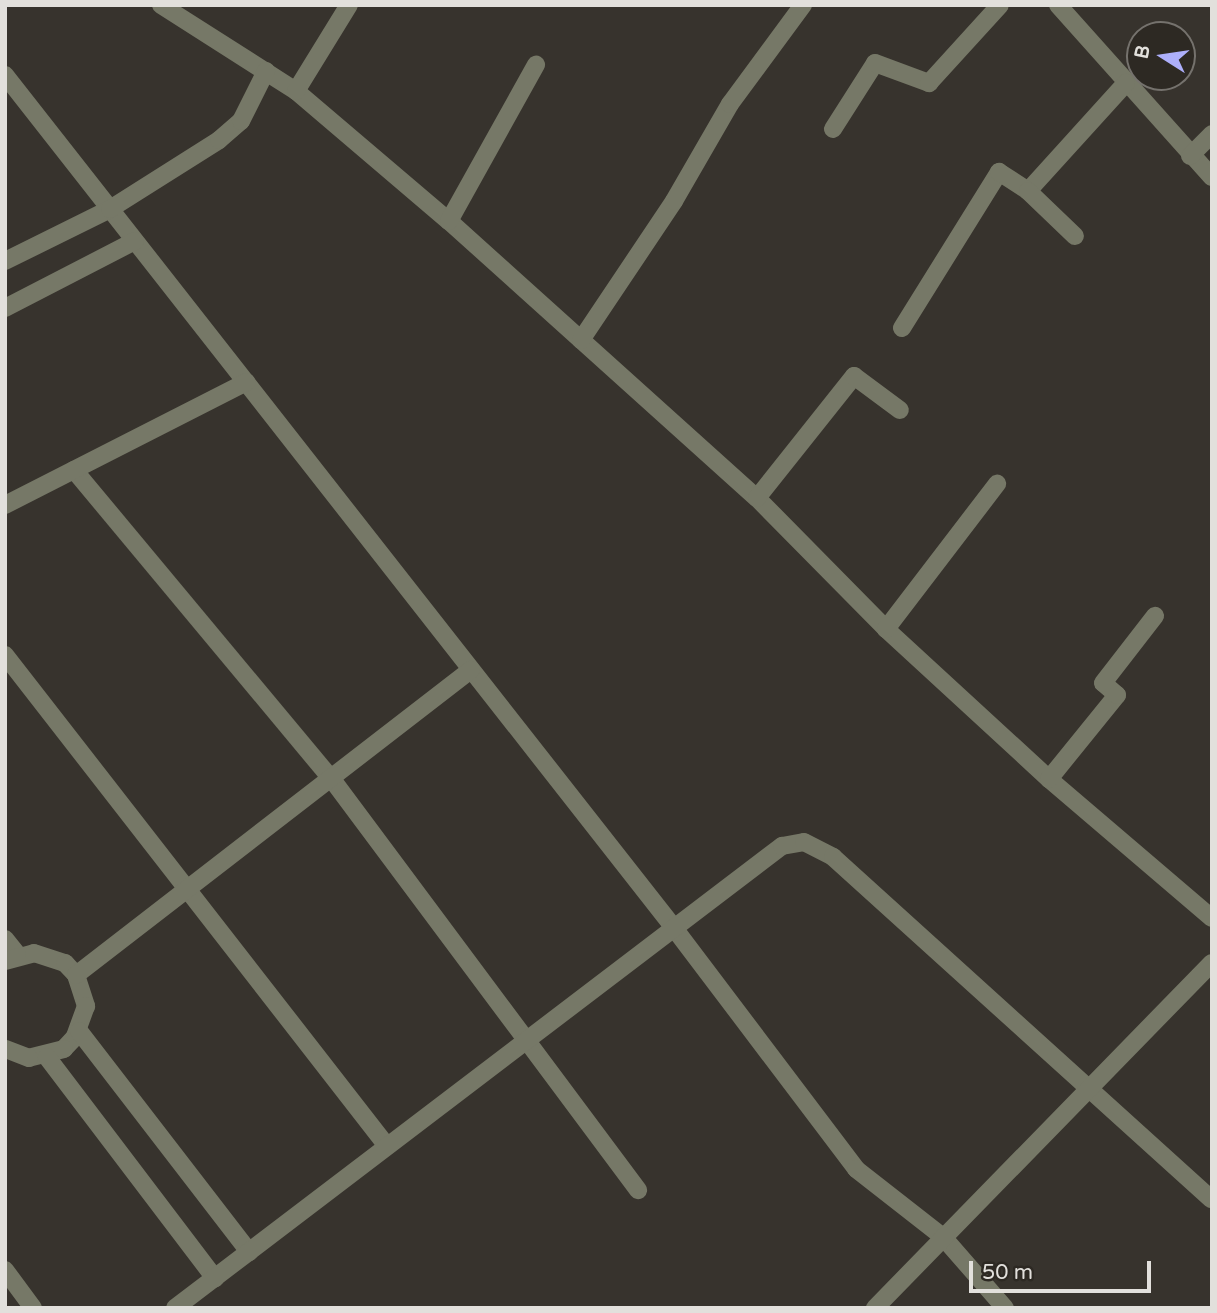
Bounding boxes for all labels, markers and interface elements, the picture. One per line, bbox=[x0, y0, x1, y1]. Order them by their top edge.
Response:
north arrow bbox=[1126, 21, 1196, 91]
text: B bbox=[1130, 43, 1155, 61]
scale bar bbox=[972, 1246, 1154, 1290]
text: 50 m bbox=[982, 1260, 1033, 1285]

